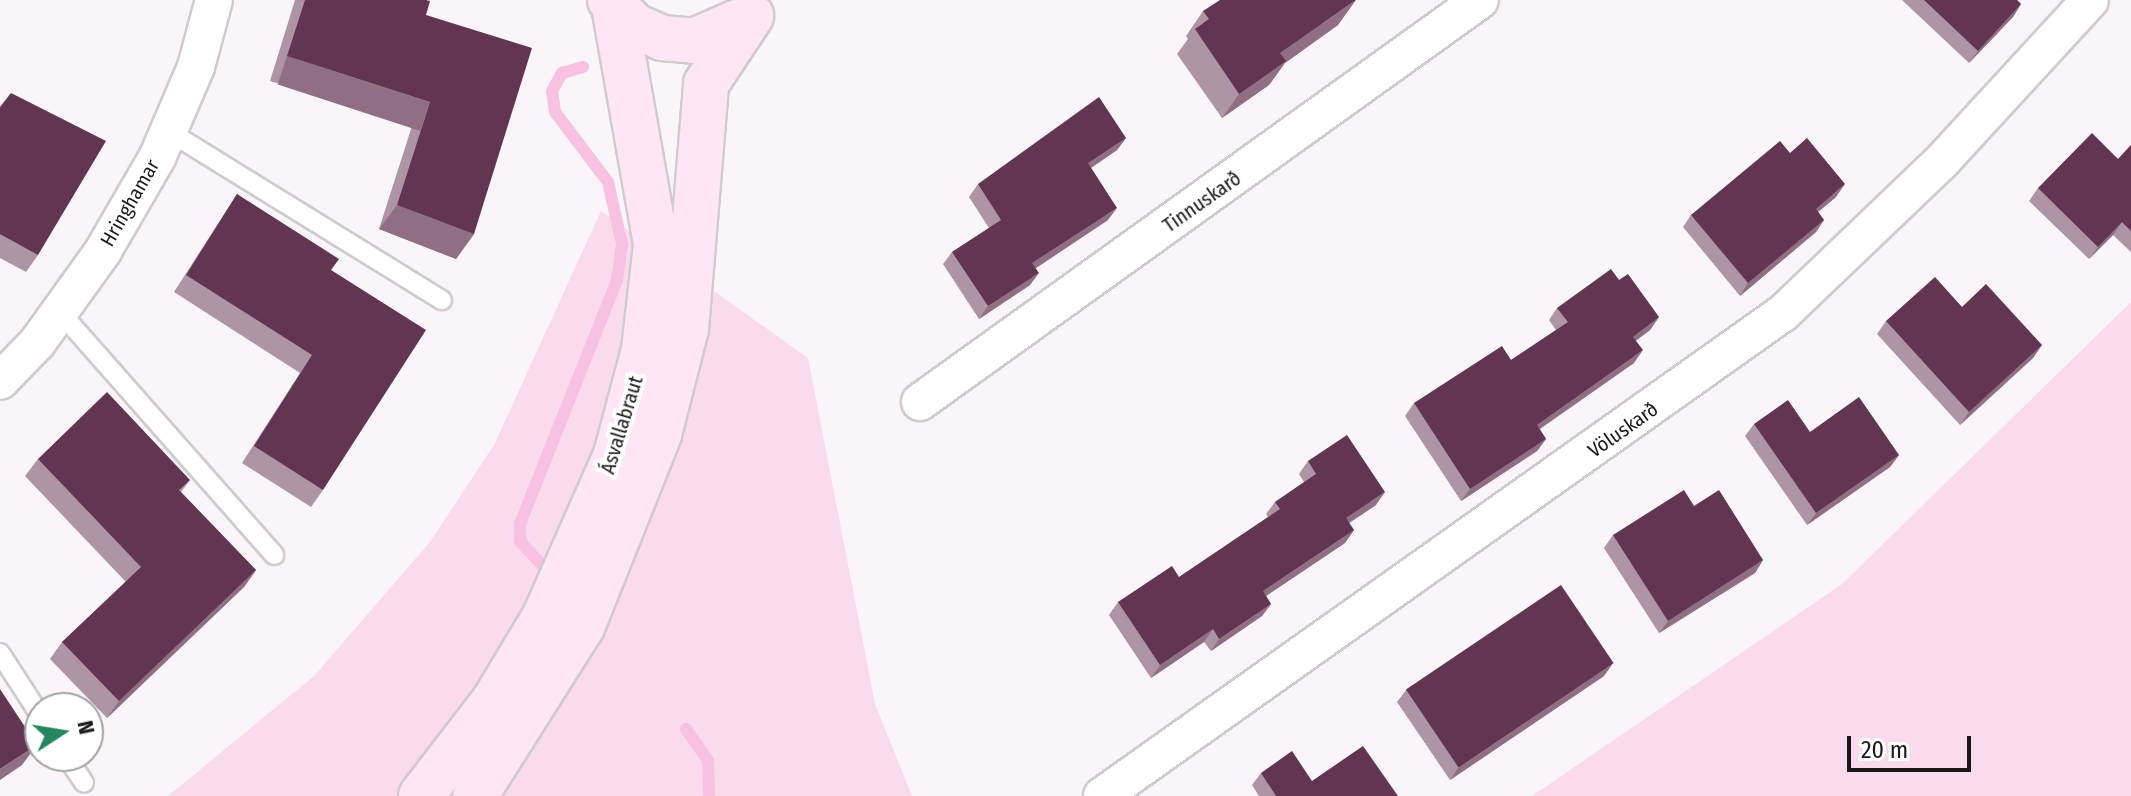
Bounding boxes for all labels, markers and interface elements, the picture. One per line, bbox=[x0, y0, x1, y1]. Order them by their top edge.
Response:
street label: Hringhamar bbox=[95, 155, 165, 251]
street label: Tinnuskarð bbox=[1158, 166, 1246, 238]
street label: Ásvallabraut bbox=[596, 373, 648, 477]
street label: Völuskarð bbox=[1583, 397, 1663, 463]
north arrow bbox=[24, 692, 104, 772]
text: N bbox=[71, 718, 101, 737]
scale bar bbox=[1851, 720, 1975, 770]
text: 20 m bbox=[1861, 736, 1908, 764]

